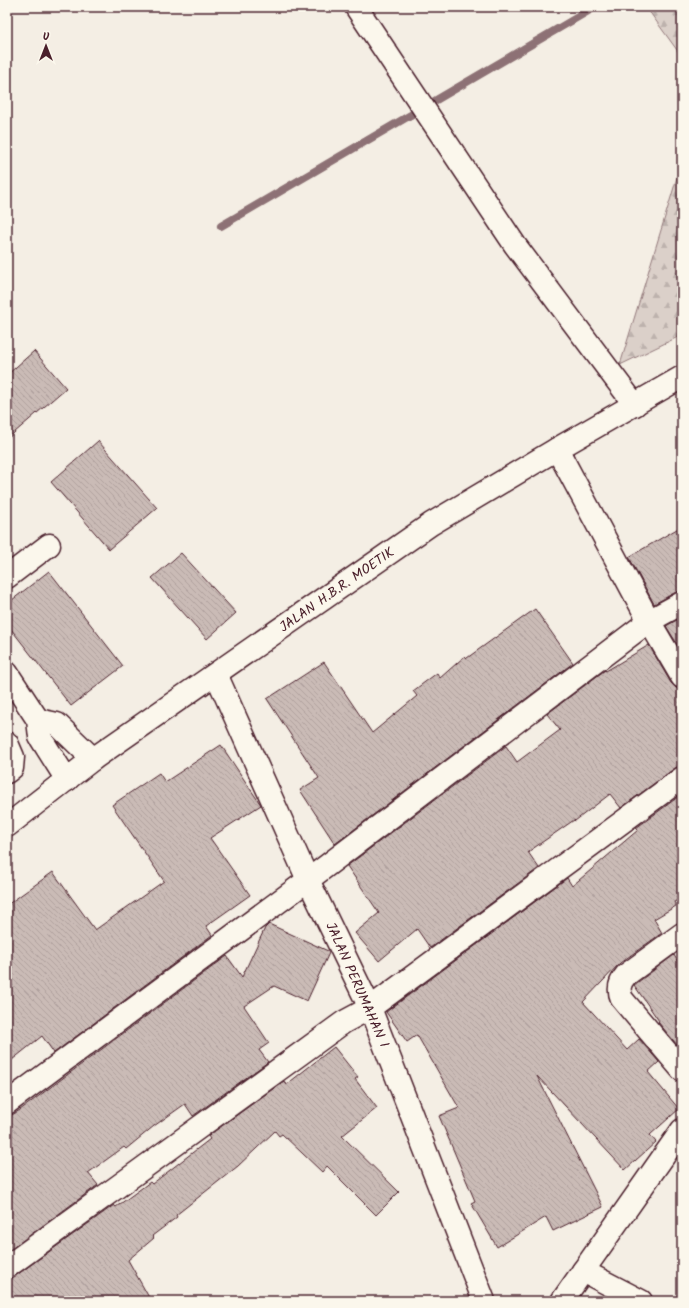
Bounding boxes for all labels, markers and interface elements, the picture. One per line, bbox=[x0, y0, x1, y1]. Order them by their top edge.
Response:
north arrow bbox=[26, 26, 66, 66]
text: U bbox=[43, 28, 50, 46]
street label: JALAN H.B.R. MOETIK bbox=[275, 541, 400, 638]
street label: JALAN PERUMAHAN I bbox=[319, 919, 395, 1051]

